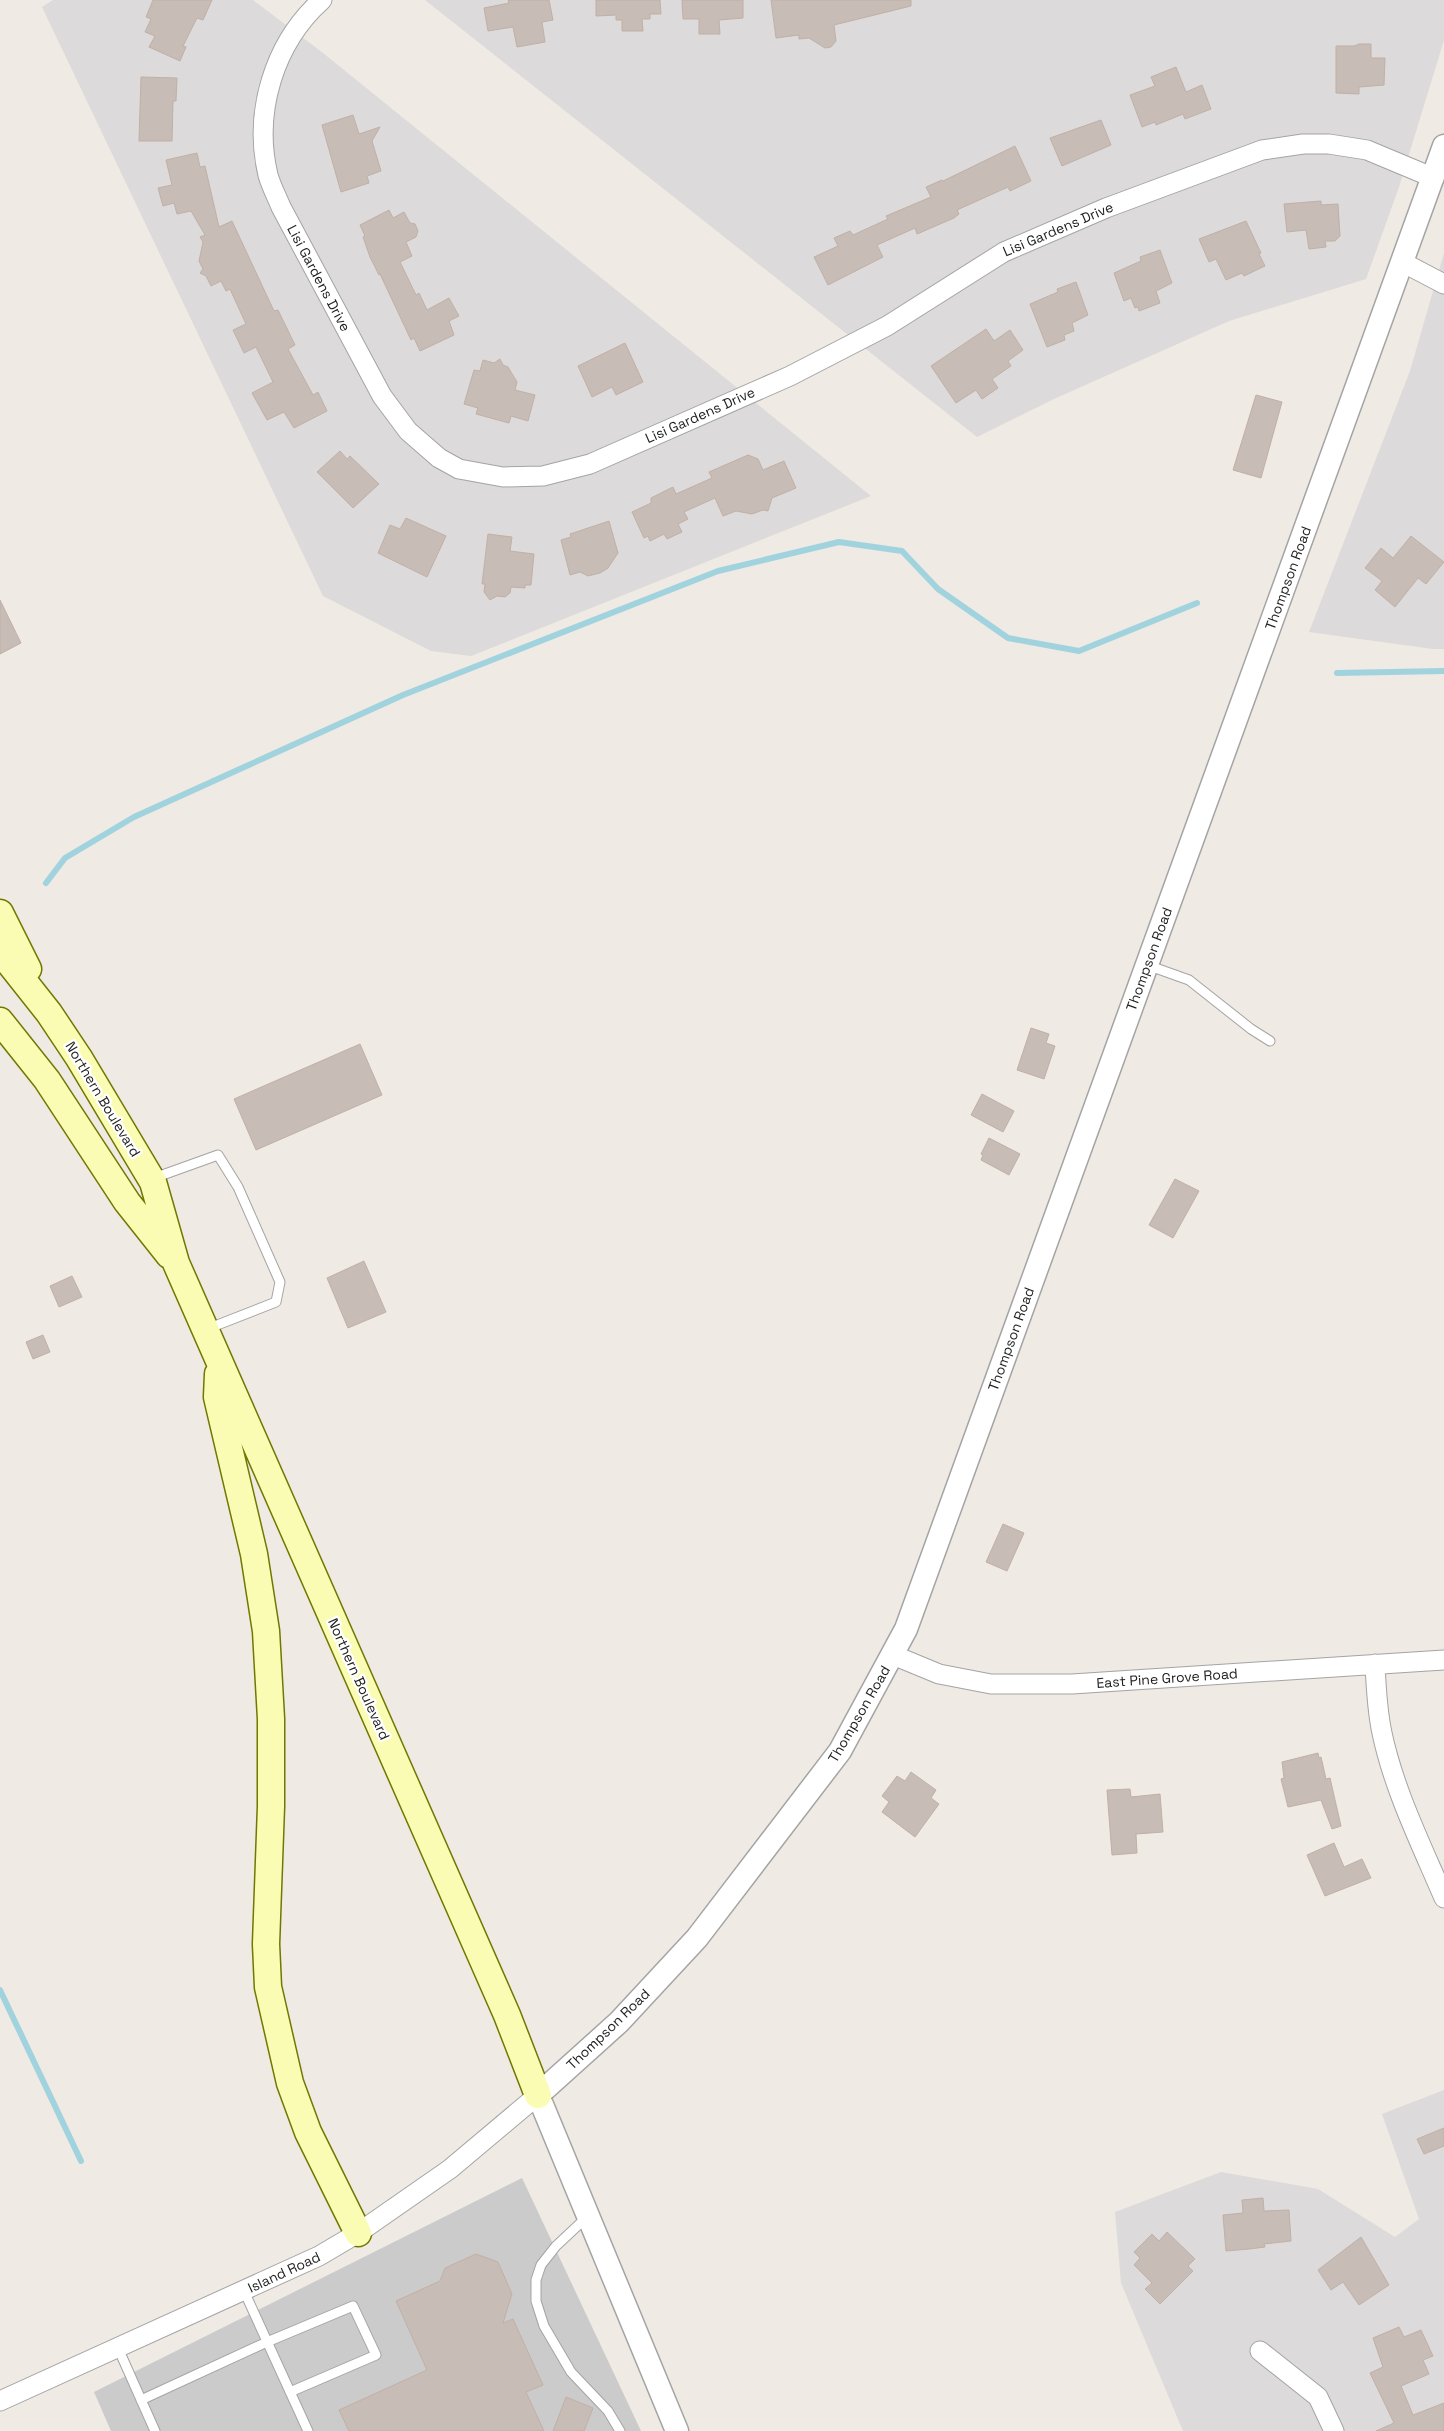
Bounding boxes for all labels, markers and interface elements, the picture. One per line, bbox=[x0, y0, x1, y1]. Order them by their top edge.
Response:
street label: Lisi Gardens Drive bbox=[1000, 198, 1116, 260]
street label: Lisi Gardens Drive bbox=[283, 222, 355, 334]
street label: Lisi Gardens Drive bbox=[642, 383, 758, 447]
street label: Thompson Road bbox=[1261, 524, 1315, 632]
street label: Thompson Road bbox=[1122, 905, 1176, 1013]
street label: Northern Boulevard bbox=[61, 1038, 145, 1160]
street label: Thompson Road bbox=[984, 1285, 1038, 1393]
street label: Northern Boulevard bbox=[324, 1615, 394, 1743]
street label: Thompson Road bbox=[824, 1662, 894, 1766]
street label: East Pine Grove Road bbox=[1096, 1664, 1238, 1692]
street label: Thompson Road bbox=[563, 1985, 653, 2073]
street label: Island Road bbox=[245, 2247, 323, 2297]

